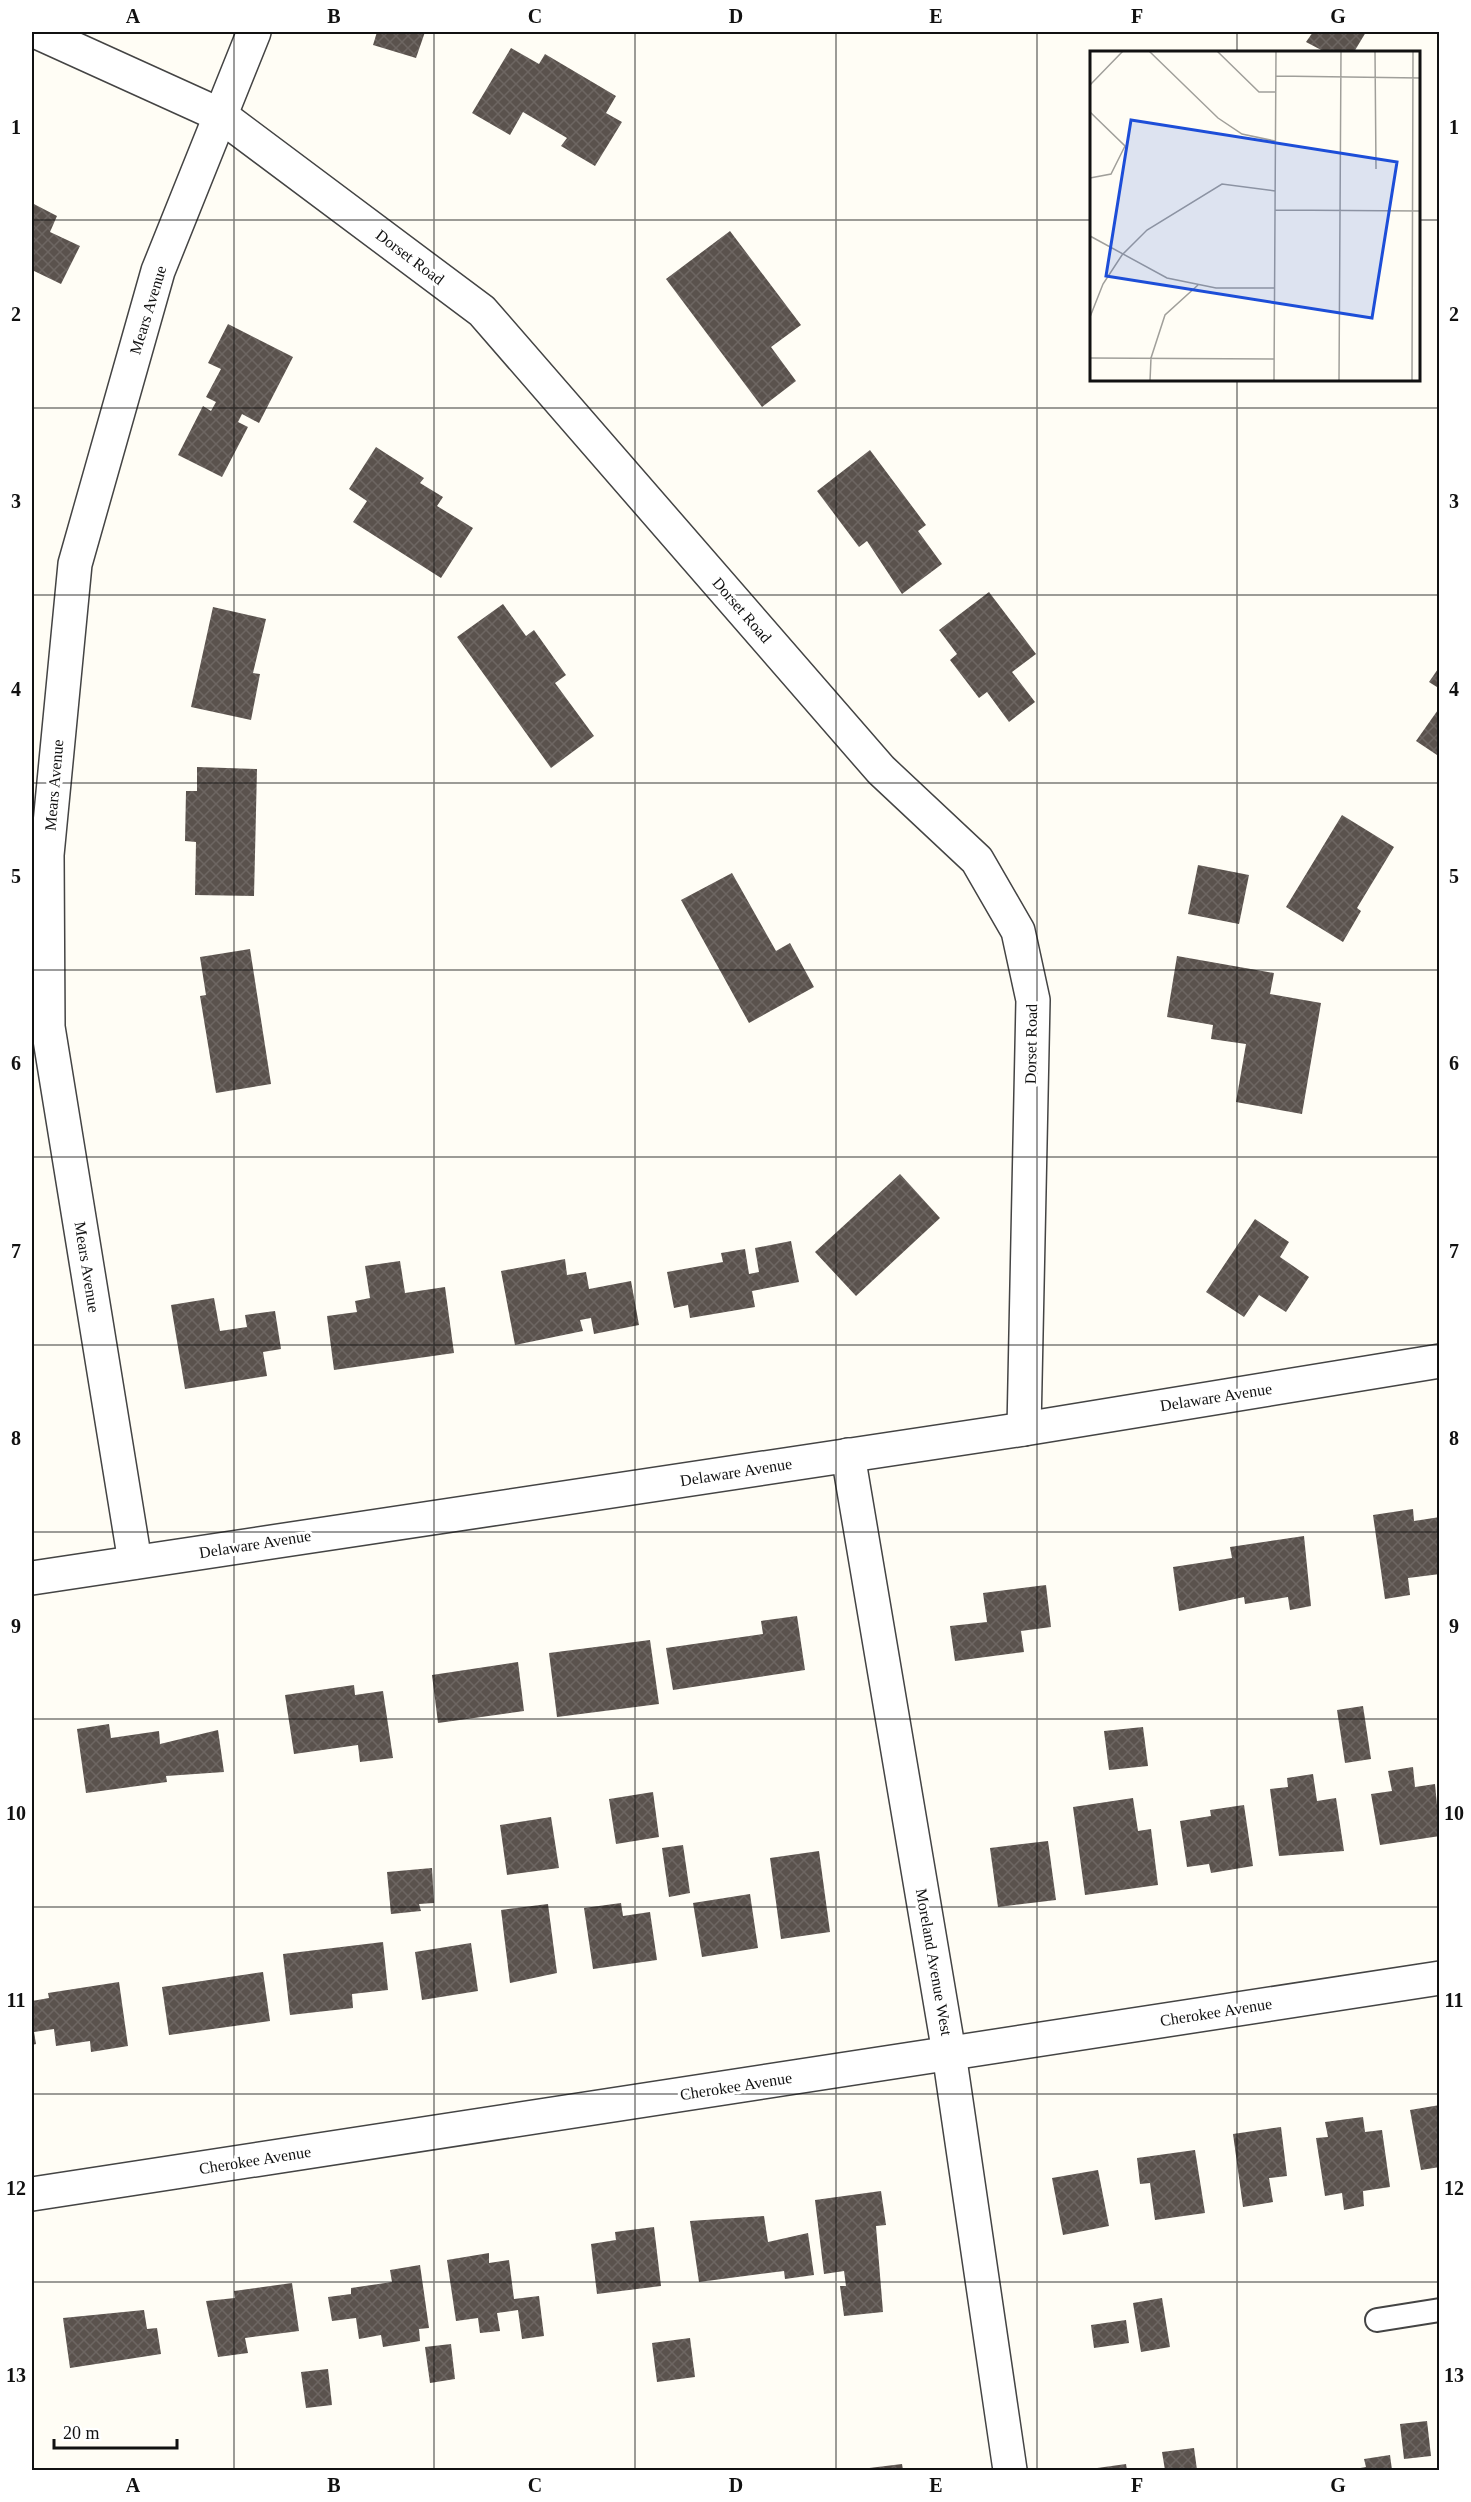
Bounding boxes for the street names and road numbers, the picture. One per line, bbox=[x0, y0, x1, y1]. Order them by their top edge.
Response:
street label: Dorset Road bbox=[373, 226, 447, 288]
street label: Mears Avenue bbox=[126, 264, 170, 356]
street label: Dorset Road bbox=[709, 574, 775, 646]
street label: Mears Avenue bbox=[42, 739, 66, 831]
street label: Dorset Road bbox=[1022, 1004, 1040, 1084]
street label: Mears Avenue bbox=[71, 1220, 103, 1314]
street label: Delaware Avenue bbox=[1159, 1380, 1273, 1414]
street label: Delaware Avenue bbox=[679, 1455, 793, 1489]
street label: Delaware Avenue bbox=[198, 1527, 312, 1561]
street label: Moreland Avenue West bbox=[913, 1887, 955, 2037]
street label: Cherokee Avenue bbox=[1159, 1995, 1273, 2029]
street label: Cherokee Avenue bbox=[679, 2069, 793, 2103]
street label: Cherokee Avenue bbox=[198, 2143, 312, 2177]

